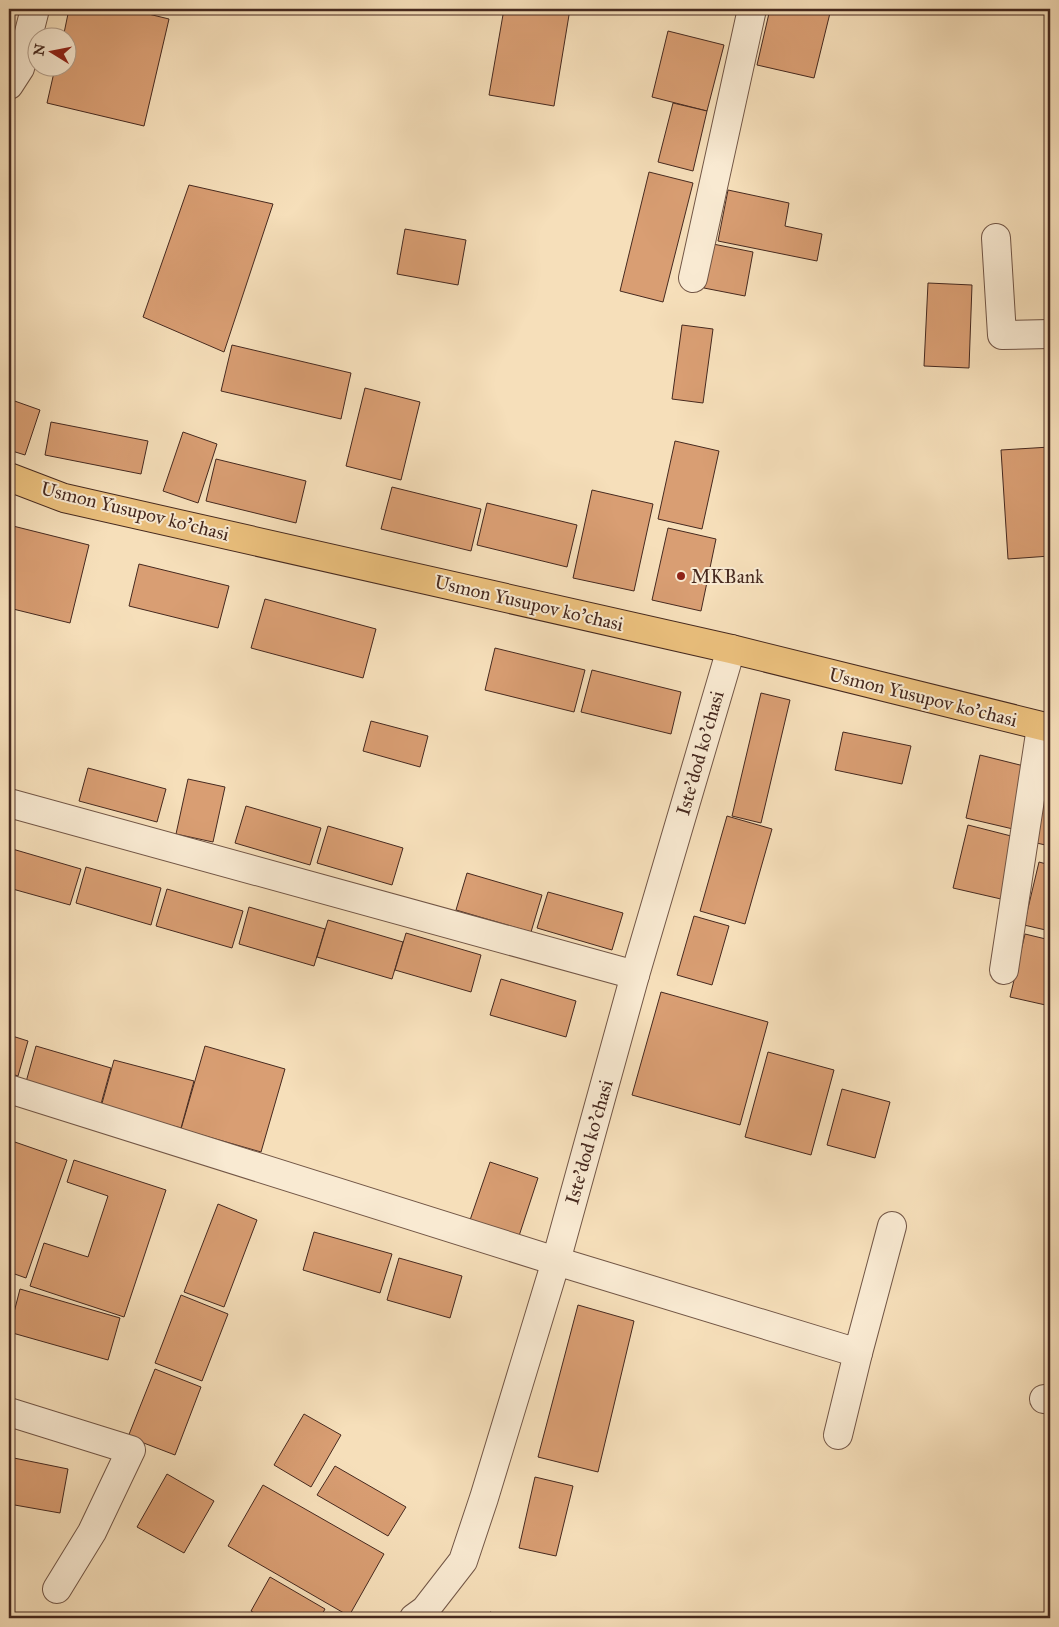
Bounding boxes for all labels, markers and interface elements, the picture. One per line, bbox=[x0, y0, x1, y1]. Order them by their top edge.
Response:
north arrow bbox=[28, 28, 78, 78]
text: N bbox=[30, 42, 49, 57]
street label: Usmon Yusupov ko'chasi bbox=[38, 476, 232, 546]
place label: MKBank bbox=[691, 565, 764, 588]
street label: Usmon Yusupov ko'chasi bbox=[432, 570, 626, 636]
marker: MKBank bbox=[675, 570, 687, 582]
street label: Usmon Yusupov ko'chasi bbox=[826, 662, 1020, 732]
street label: Iste'dod ko'chasi bbox=[671, 688, 729, 818]
street label: Iste'dod ko'chasi bbox=[560, 1077, 618, 1207]

